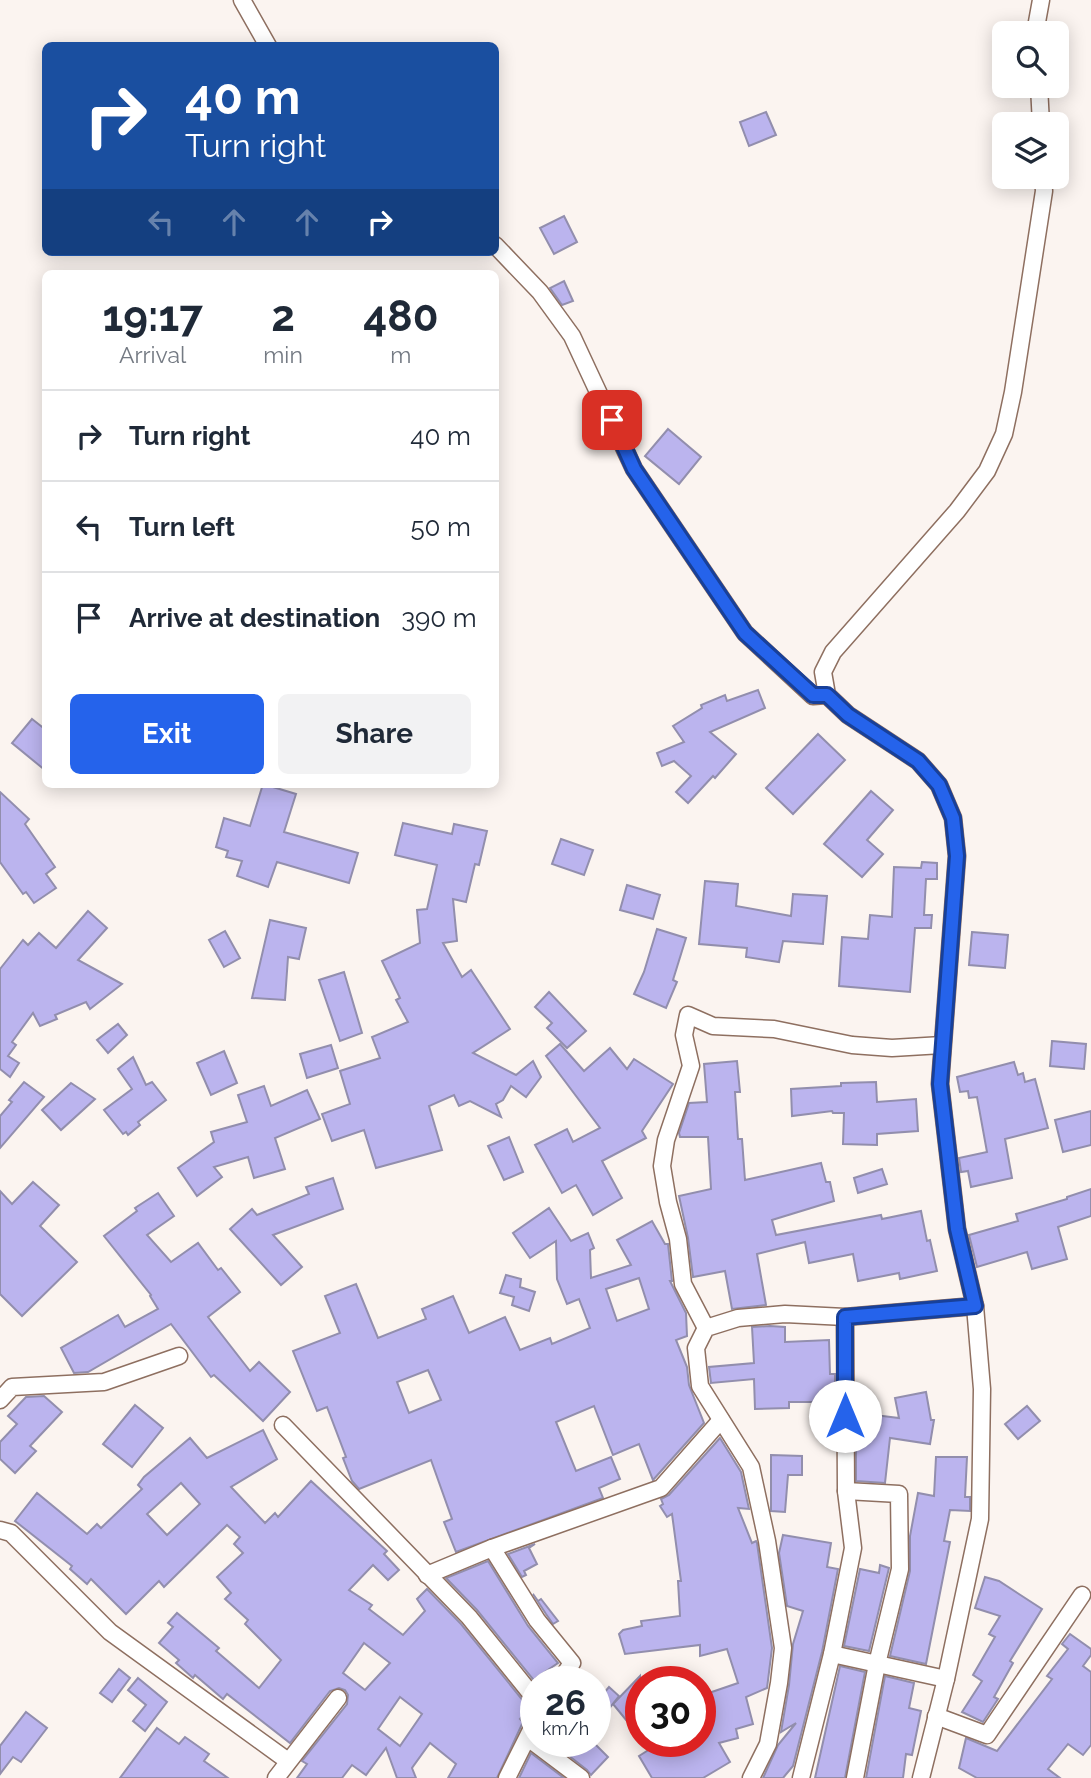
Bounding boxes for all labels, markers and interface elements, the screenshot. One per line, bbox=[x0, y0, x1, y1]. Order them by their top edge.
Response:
map controls bbox=[992, 21, 1069, 189]
button: search bbox=[992, 21, 1069, 98]
text: 40 m bbox=[185, 68, 300, 125]
icon: right bbox=[70, 70, 161, 161]
button: layers bbox=[992, 112, 1069, 189]
text: Turn right bbox=[185, 127, 326, 164]
icon: left bbox=[142, 203, 180, 241]
icon: ahead bbox=[215, 203, 253, 241]
icon: ahead bbox=[288, 203, 326, 241]
icon: right bbox=[361, 203, 399, 241]
text: 19:17 bbox=[103, 292, 203, 341]
text: 2 bbox=[271, 292, 295, 341]
text: 480 bbox=[363, 292, 438, 341]
text: Arrival bbox=[119, 341, 186, 368]
text: min bbox=[263, 341, 303, 368]
text: m bbox=[390, 341, 411, 368]
pin bbox=[582, 390, 642, 450]
icon: arrive bbox=[593, 401, 631, 439]
icon: right bbox=[70, 417, 108, 455]
text: Turn right bbox=[129, 421, 250, 451]
text: 40 m bbox=[410, 421, 471, 451]
icon: left bbox=[70, 508, 108, 546]
text: Turn left bbox=[129, 512, 235, 542]
text: 50 m bbox=[410, 512, 471, 542]
icon: arrive bbox=[70, 599, 108, 637]
text: Arrive at destination bbox=[129, 603, 380, 633]
text: 390 m bbox=[401, 603, 477, 633]
button: Exit bbox=[70, 694, 264, 774]
button: Share bbox=[278, 694, 471, 774]
position arrow bbox=[808, 1379, 882, 1453]
speed limit sign: 30 bbox=[625, 1666, 716, 1757]
text: 26 bbox=[545, 1682, 586, 1723]
text: km/h bbox=[542, 1718, 589, 1739]

